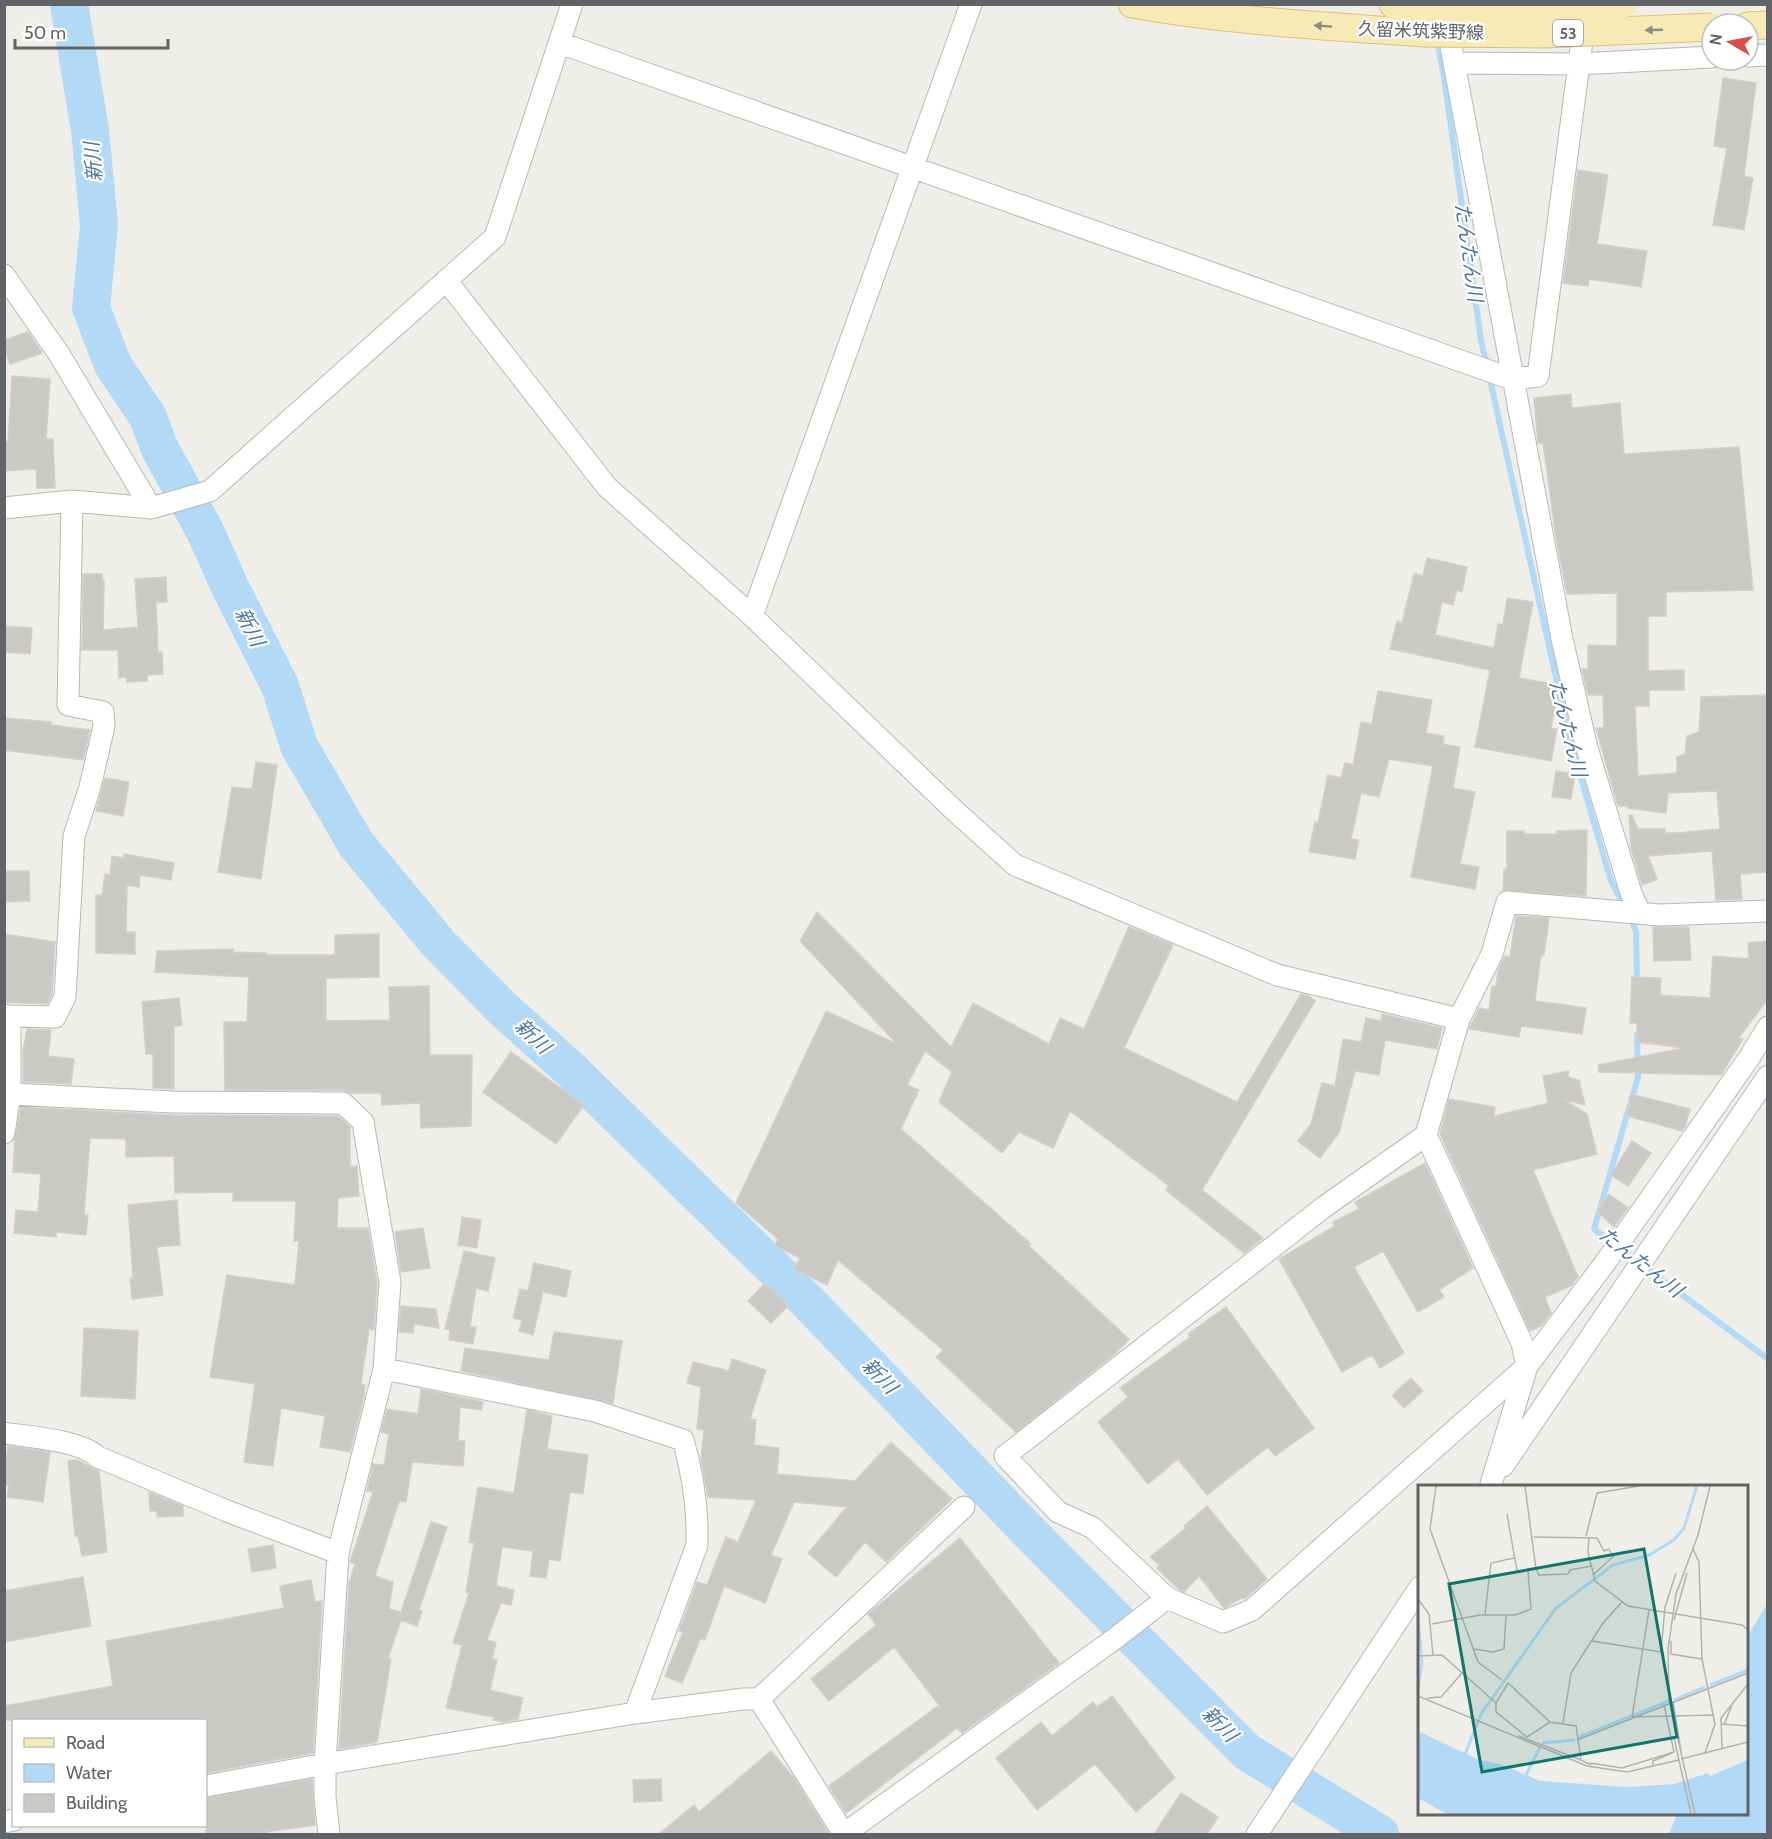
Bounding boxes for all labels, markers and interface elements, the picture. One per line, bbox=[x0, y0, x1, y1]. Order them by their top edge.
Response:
scale bar bbox=[15, 12, 168, 50]
north arrow bbox=[1700, 12, 1760, 72]
street label: 久留米筑紫野線 bbox=[1358, 18, 1484, 44]
road number: 53 bbox=[1553, 20, 1583, 46]
one-way arrow bbox=[1314, 21, 1333, 31]
text: 50 m bbox=[24, 22, 66, 44]
one-way arrow bbox=[1644, 25, 1663, 34]
text: N bbox=[1705, 32, 1726, 47]
water label: 新川 bbox=[79, 139, 107, 183]
water label: たんたん川 bbox=[1450, 201, 1488, 305]
water label: 新川 bbox=[230, 604, 271, 652]
water label: たんたん川 bbox=[1544, 677, 1592, 781]
water label: 新川 bbox=[510, 1013, 557, 1060]
water label: たんたん川 bbox=[1594, 1222, 1689, 1303]
water label: 新川 bbox=[857, 1353, 904, 1400]
inset map bbox=[1418, 1485, 1748, 1815]
water label: 新川 bbox=[1197, 1701, 1244, 1748]
legend bbox=[12, 1719, 207, 1827]
text: Road bbox=[66, 1732, 105, 1754]
text: Water bbox=[66, 1762, 112, 1784]
text: Building bbox=[66, 1792, 128, 1814]

